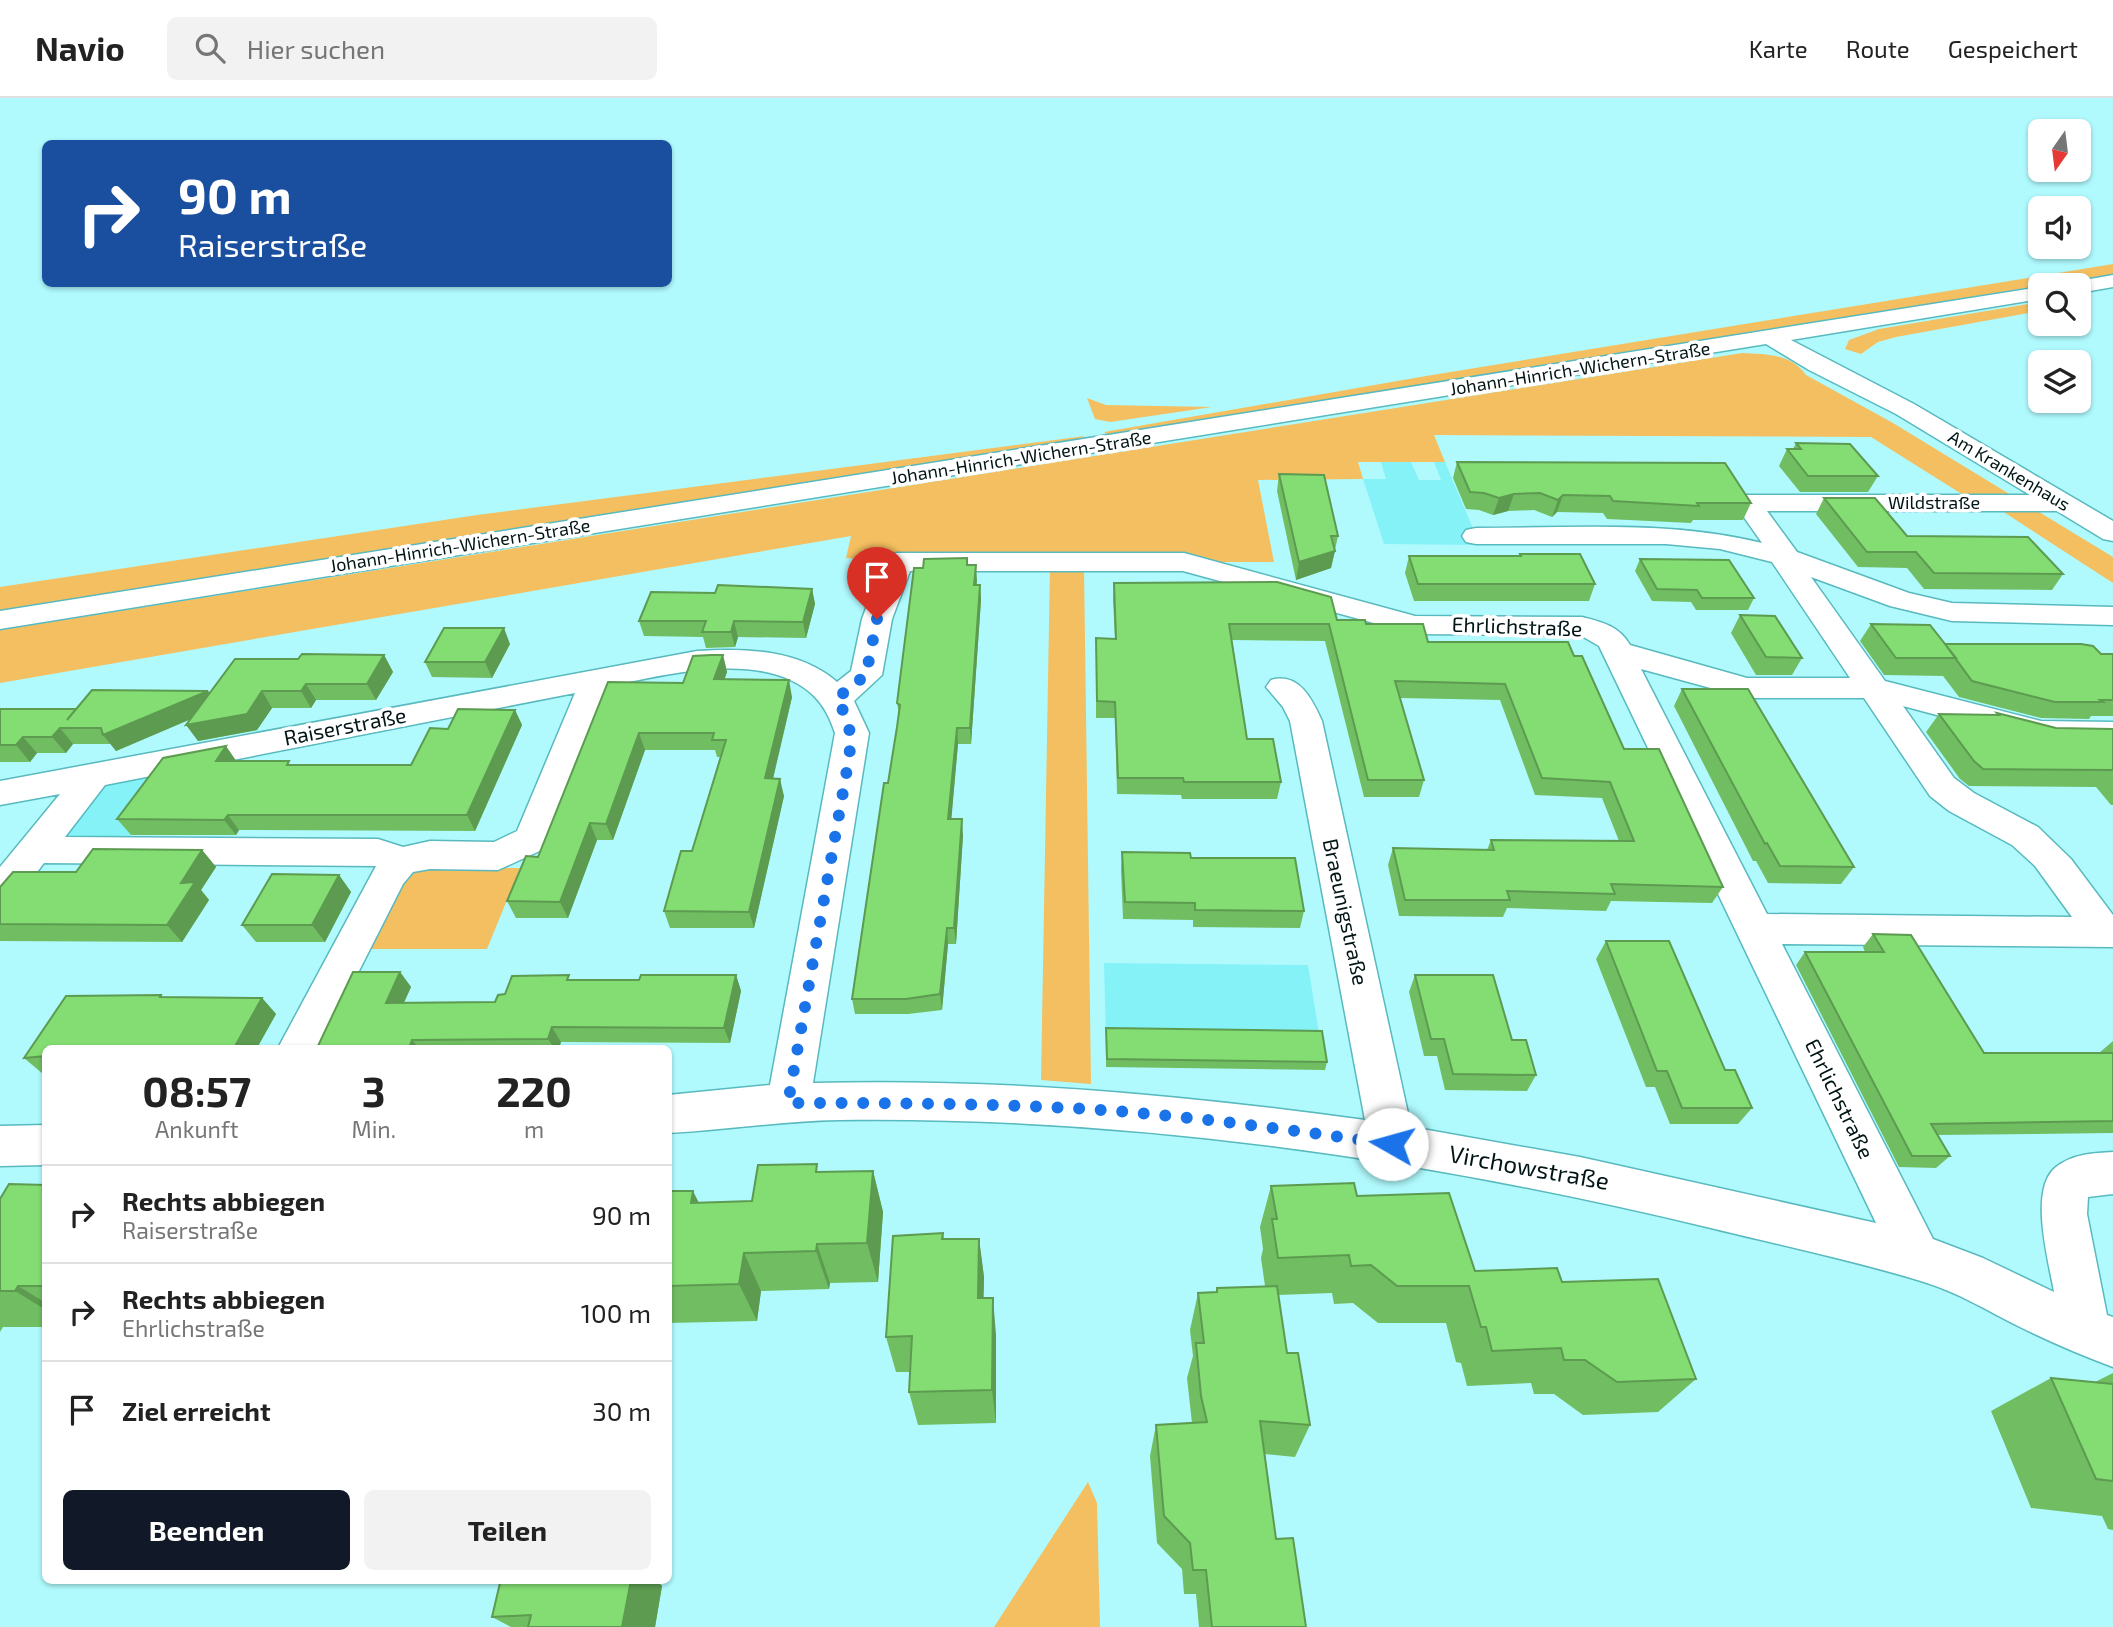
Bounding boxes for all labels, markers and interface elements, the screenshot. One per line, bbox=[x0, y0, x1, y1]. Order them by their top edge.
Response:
search box bbox=[167, 17, 657, 80]
text: Navio bbox=[35, 28, 125, 68]
icon: search bbox=[191, 29, 229, 67]
text: Hier suchen bbox=[247, 33, 385, 64]
text: Karte bbox=[1749, 34, 1808, 63]
text: Route bbox=[1846, 34, 1910, 63]
text: Gespeichert bbox=[1948, 34, 2078, 63]
north arrow bbox=[2028, 119, 2091, 182]
map controls bbox=[2028, 119, 2091, 413]
text: 90 m bbox=[178, 165, 292, 224]
icon: right bbox=[63, 168, 154, 259]
button: sound bbox=[2028, 196, 2091, 259]
text: Raiserstraße bbox=[178, 225, 367, 263]
button: search bbox=[2028, 273, 2091, 336]
street label: Johann-Hinrich-Wichern-Straße bbox=[1448, 337, 1712, 399]
button: layers bbox=[2028, 350, 2091, 413]
street label: Am Krankenhaus bbox=[1945, 425, 2074, 515]
street label: Johann-Hinrich-Wichern-Straße bbox=[889, 426, 1153, 488]
street label: Wildstraße bbox=[1888, 491, 1980, 513]
street label: Johann-Hinrich-Wichern-Straße bbox=[328, 514, 592, 576]
pin bbox=[847, 547, 907, 619]
icon: arrive bbox=[858, 558, 896, 596]
street label: Ehrlichstraße bbox=[1451, 611, 1583, 640]
street label: Raiserstraße bbox=[281, 701, 408, 750]
street label: Braeunigstraße bbox=[1319, 836, 1374, 987]
street label: Ehrlichstraße bbox=[1801, 1034, 1880, 1162]
text: 08:57 bbox=[142, 1065, 251, 1115]
text: 3 bbox=[362, 1065, 386, 1115]
text: 220 bbox=[496, 1065, 572, 1115]
position arrow bbox=[1355, 1107, 1429, 1181]
text: Ankunft bbox=[155, 1115, 238, 1143]
text: Min. bbox=[351, 1115, 396, 1143]
text: m bbox=[524, 1115, 544, 1143]
street label: Virchowstraße bbox=[1447, 1138, 1612, 1195]
text: Rechts abbiegen bbox=[122, 1185, 325, 1216]
icon: right bbox=[63, 1195, 101, 1233]
text: 90 m bbox=[592, 1199, 651, 1230]
text: Raiserstraße bbox=[122, 1216, 258, 1244]
text: Rechts abbiegen bbox=[122, 1283, 325, 1314]
icon: right bbox=[63, 1293, 101, 1331]
text: 100 m bbox=[581, 1297, 651, 1328]
text: Ehrlichstraße bbox=[122, 1314, 265, 1342]
icon: arrive bbox=[63, 1391, 101, 1429]
text: Ziel erreicht bbox=[122, 1395, 271, 1426]
text: 30 m bbox=[592, 1395, 651, 1426]
button: Beenden bbox=[63, 1490, 350, 1570]
button: Teilen bbox=[364, 1490, 651, 1570]

